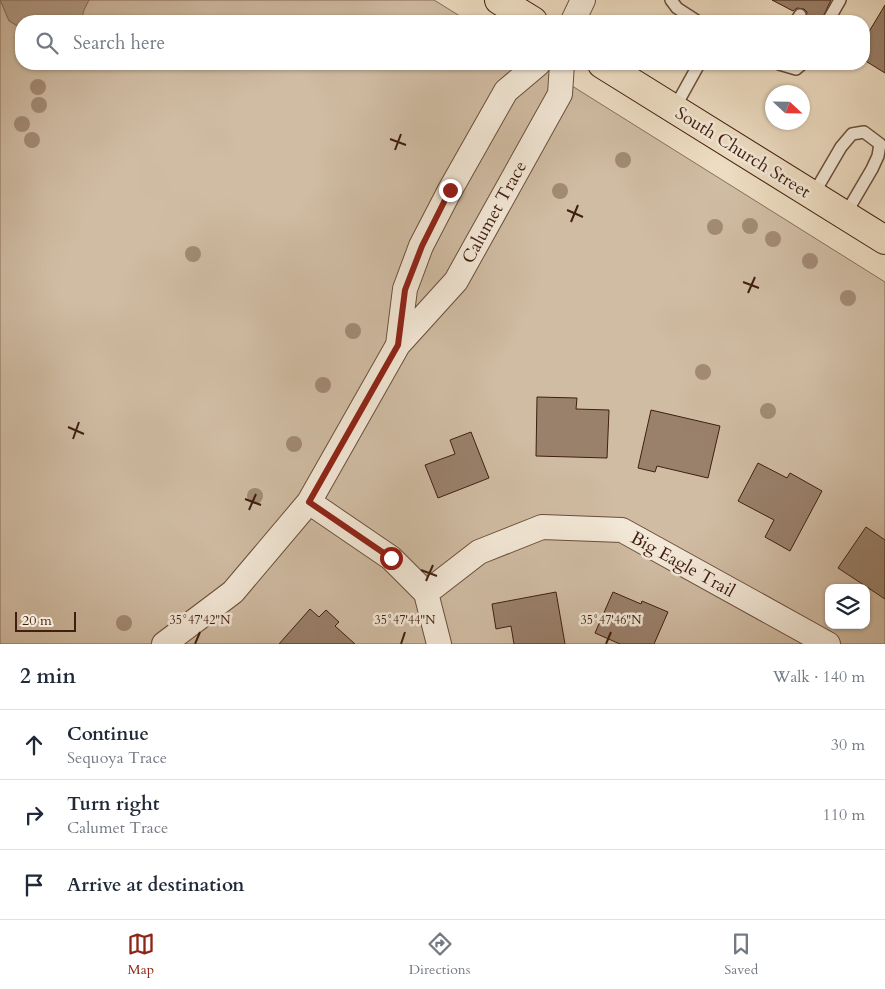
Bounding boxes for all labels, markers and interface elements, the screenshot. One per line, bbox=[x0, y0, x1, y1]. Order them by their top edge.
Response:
search box bbox=[15, 15, 870, 70]
icon: search bbox=[33, 29, 61, 57]
text: Search here bbox=[73, 30, 165, 56]
north arrow bbox=[765, 85, 810, 130]
street label: South Church Street bbox=[670, 101, 815, 204]
street label: Calumet Trace bbox=[456, 156, 533, 268]
route end bbox=[439, 179, 462, 202]
street label: Big Eagle Trail bbox=[626, 525, 740, 604]
route start bbox=[380, 547, 403, 570]
map controls bbox=[825, 584, 870, 629]
button: layers bbox=[825, 584, 870, 629]
scale bar bbox=[15, 609, 76, 632]
text: 20 m bbox=[22, 611, 52, 630]
text: 35°47'42"N bbox=[170, 612, 231, 628]
text: 35°47'44"N bbox=[375, 612, 436, 628]
text: 35°47'46"N bbox=[581, 612, 642, 628]
text: 2 min bbox=[20, 662, 76, 691]
text: Walk · 140 m bbox=[773, 666, 865, 688]
text: Continue bbox=[67, 721, 149, 747]
icon: ahead bbox=[20, 731, 48, 759]
text: 30 m bbox=[831, 734, 865, 756]
text: Sequoya Trace bbox=[67, 747, 167, 769]
text: Turn right bbox=[67, 791, 159, 817]
icon: right bbox=[20, 801, 48, 829]
text: 110 m bbox=[823, 804, 865, 826]
text: Calumet Trace bbox=[67, 817, 168, 839]
icon: arrive bbox=[20, 871, 48, 899]
text: Arrive at destination bbox=[67, 872, 244, 898]
tab: Map bbox=[127, 930, 155, 979]
tab: Directions bbox=[409, 930, 470, 979]
tab: Saved bbox=[724, 930, 758, 979]

